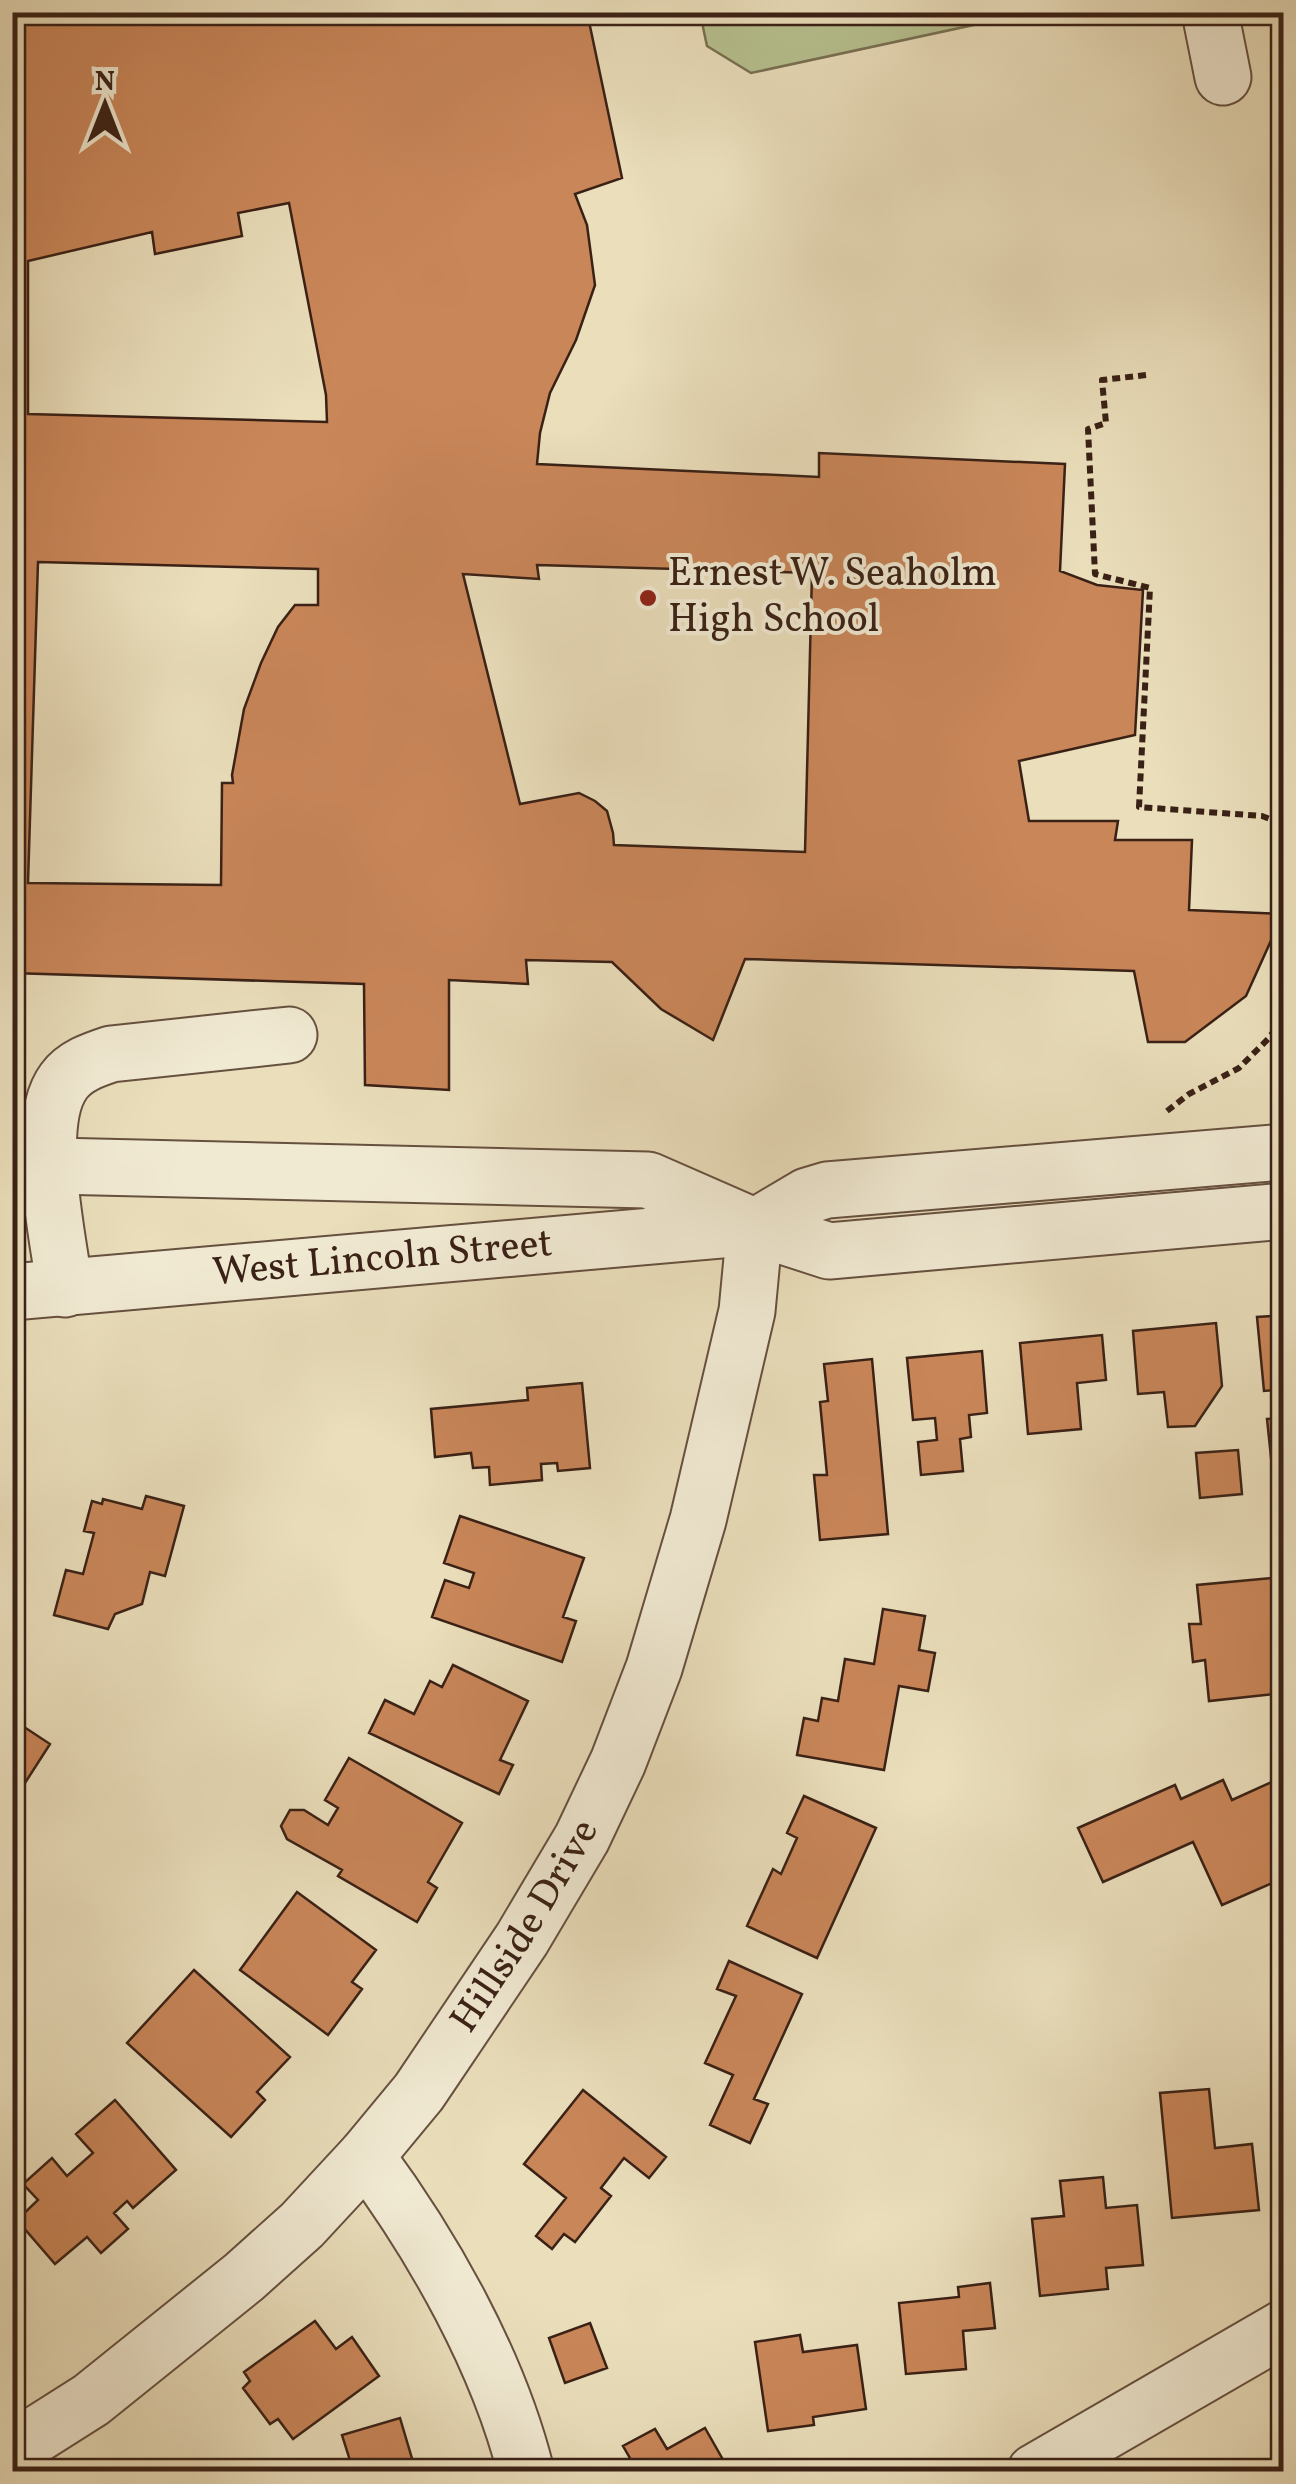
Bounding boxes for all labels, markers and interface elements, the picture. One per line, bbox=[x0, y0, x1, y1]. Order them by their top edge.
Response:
north arrow bbox=[55, 55, 155, 155]
text: N bbox=[95, 63, 115, 102]
place label: Ernest W. Seaholm High School bbox=[668, 547, 997, 649]
marker: Ernest W. Seaholm High School bbox=[637, 587, 659, 609]
street label: West Lincoln Street bbox=[210, 1217, 555, 1302]
street label: Hillside Drive bbox=[438, 1811, 614, 2045]

